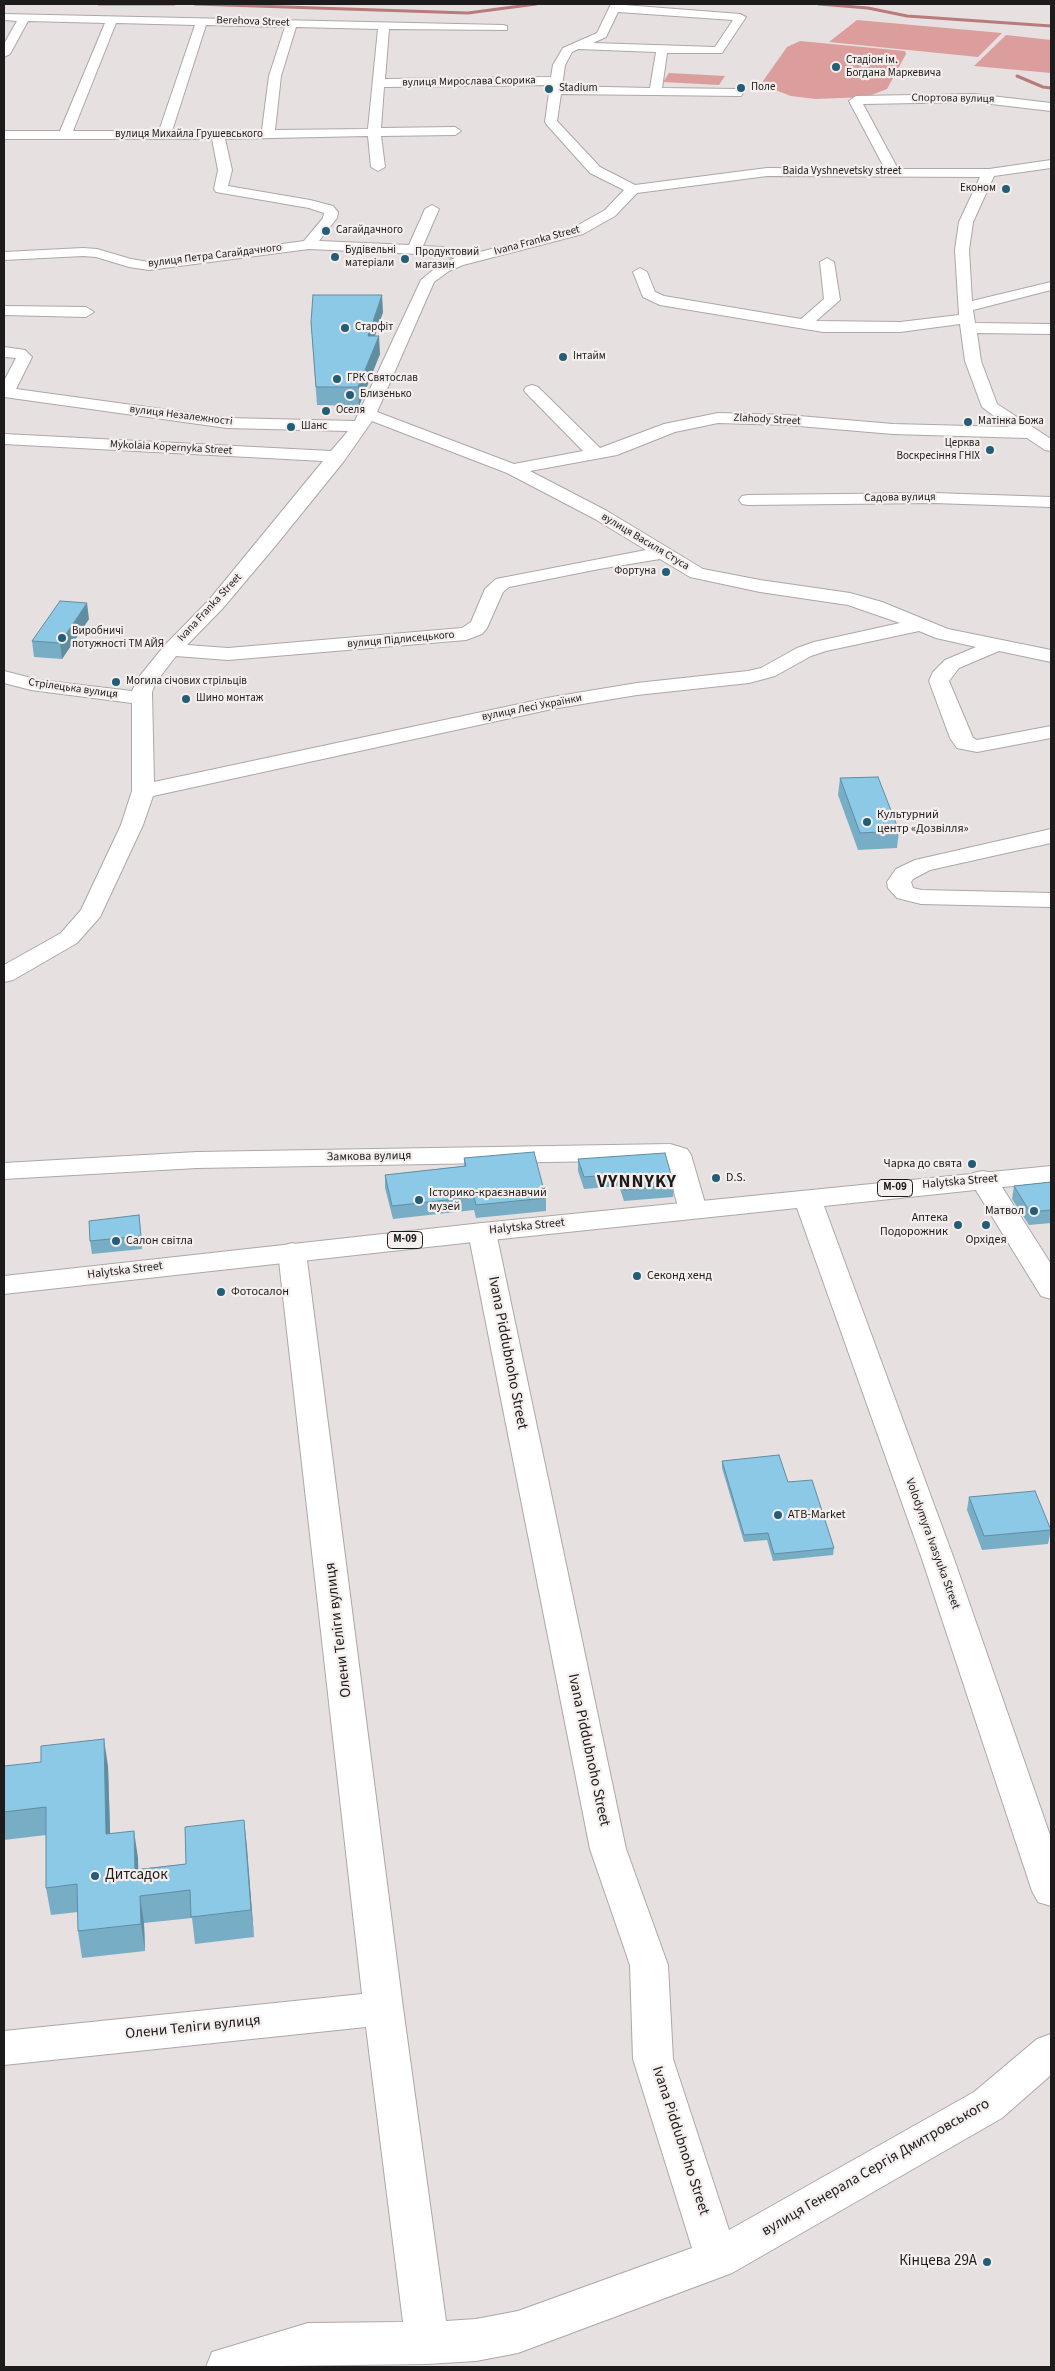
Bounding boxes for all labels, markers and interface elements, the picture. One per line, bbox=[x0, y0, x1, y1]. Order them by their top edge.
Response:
street label: Berehova Street bbox=[216, 14, 290, 30]
place label: Стадіон ім. Богдана Маркевича bbox=[846, 54, 941, 80]
marker: Стадіон ім. Богдана Маркевича bbox=[830, 61, 842, 73]
street label: вулиця Мирослава Скорика bbox=[402, 74, 536, 90]
place label: Поле bbox=[751, 81, 775, 95]
place label: Stadium bbox=[559, 82, 598, 96]
marker: Поле bbox=[735, 82, 747, 94]
marker: Stadium bbox=[543, 83, 555, 95]
street label: Спортова вулиця bbox=[911, 92, 995, 106]
street label: вулиця Михайла Грушевського bbox=[115, 128, 263, 142]
street label: Baida Vyshnevetsky street bbox=[782, 165, 902, 179]
place label: Економ bbox=[960, 182, 996, 196]
marker: Економ bbox=[1000, 183, 1012, 195]
street label: Ivana Franka Street bbox=[493, 223, 581, 259]
place label: Сагайдачного bbox=[336, 224, 403, 238]
marker: Сагайдачного bbox=[320, 225, 332, 237]
street label: вулиця Петра Сагайдачного bbox=[147, 241, 283, 271]
place label: Будівельні матеріали bbox=[345, 244, 396, 270]
place label: Продуктовий магазин bbox=[415, 246, 479, 272]
marker: Будівельні матеріали bbox=[329, 251, 341, 263]
marker: Продуктовий магазин bbox=[399, 253, 411, 265]
place label: Старфіт bbox=[355, 321, 393, 335]
marker: Старфіт bbox=[339, 322, 351, 334]
place label: Інтайм bbox=[573, 350, 606, 364]
marker: Інтайм bbox=[557, 351, 569, 363]
place label: ГРК Святослав bbox=[347, 372, 418, 386]
marker: ГРК Святослав bbox=[331, 373, 343, 385]
place label: Близенько bbox=[360, 388, 412, 402]
marker: Близенько bbox=[344, 389, 356, 401]
street label: вулиця Незалежності bbox=[129, 403, 233, 429]
place label: Оселя bbox=[336, 404, 365, 418]
marker: Оселя bbox=[320, 405, 332, 417]
street label: Zlahody Street bbox=[733, 412, 801, 428]
place label: Матінка Божа bbox=[978, 415, 1044, 429]
marker: Матінка Божа bbox=[962, 416, 974, 428]
place label: Шанс bbox=[301, 420, 327, 434]
marker: Шанс bbox=[285, 421, 297, 433]
place label: Церква Воскресіння ГНІХ bbox=[896, 437, 980, 463]
street label: Mykolaia Kopernyka Street bbox=[109, 438, 233, 458]
marker: Церква Воскресіння ГНІХ bbox=[984, 444, 996, 456]
street label: Садова вулиця bbox=[864, 491, 936, 505]
street label: вулиця Василя Стуса bbox=[599, 511, 691, 573]
place label: Фортуна bbox=[614, 565, 656, 579]
marker: Фортуна bbox=[660, 566, 672, 578]
street label: Ivana Franka Street bbox=[175, 571, 245, 645]
place label: Виробничі потужності ТМ АЙЯ bbox=[72, 625, 164, 651]
street label: вулиця Підлисецького bbox=[347, 629, 455, 651]
marker: Виробничі потужності ТМ АЙЯ bbox=[56, 632, 68, 644]
place label: Могила січових стрільців bbox=[126, 675, 247, 689]
street label: Стрілецька вулиця bbox=[27, 676, 119, 702]
marker: Могила січових стрільців bbox=[110, 676, 122, 688]
place label: Шино монтаж bbox=[196, 692, 263, 706]
street label: вулиця Лесі Українки bbox=[481, 692, 583, 724]
marker: Шино монтаж bbox=[180, 693, 192, 705]
place label: Культурний центр «Дозвілля» bbox=[877, 808, 969, 836]
marker: Культурний центр «Дозвілля» bbox=[861, 816, 873, 828]
street label: Замкова вулиця bbox=[327, 1149, 411, 1165]
place label: Чарка до свята bbox=[884, 1157, 962, 1171]
marker: Чарка до свята bbox=[966, 1158, 978, 1170]
place label: D.S. bbox=[726, 1171, 746, 1185]
district label: VYNNYKY bbox=[596, 1172, 678, 1194]
marker: D.S. bbox=[710, 1172, 722, 1184]
street label: Halytska Street bbox=[922, 1172, 998, 1192]
road number: М-09 bbox=[878, 1180, 912, 1196]
place label: Історико-краєзнавчий музей bbox=[429, 1186, 547, 1214]
marker: Історико-краєзнавчий музей bbox=[413, 1194, 425, 1206]
place label: Матвол bbox=[985, 1204, 1024, 1218]
marker: Матвол bbox=[1028, 1205, 1040, 1217]
place label: Аптека Подорожник bbox=[880, 1211, 948, 1239]
street label: Halytska Street bbox=[489, 1216, 565, 1238]
marker: Аптека Подорожник bbox=[952, 1219, 964, 1231]
marker: Орхідея bbox=[980, 1219, 992, 1231]
road number: М-09 bbox=[388, 1232, 422, 1248]
place label: Орхідея bbox=[965, 1233, 1007, 1247]
place label: Салон світла bbox=[126, 1234, 193, 1248]
marker: Салон світла bbox=[110, 1235, 122, 1247]
street label: Halytska Street bbox=[86, 1259, 164, 1283]
place label: Секонд хенд bbox=[647, 1269, 712, 1283]
marker: Секонд хенд bbox=[631, 1270, 643, 1282]
street label: Ivana Piddubnoho Street bbox=[483, 1275, 531, 1431]
place label: Фотосалон bbox=[231, 1285, 289, 1299]
marker: Фотосалон bbox=[215, 1286, 227, 1298]
street label: Volodymyra Ivasyuka Street bbox=[902, 1477, 962, 1611]
place label: ATB-Market bbox=[788, 1508, 846, 1522]
marker: ATB-Market bbox=[772, 1509, 784, 1521]
street label: Олени Теліги вулиця bbox=[322, 1561, 356, 1699]
street label: Ivana Piddubnoho Street bbox=[563, 1672, 613, 1828]
place label: Дитсадок bbox=[105, 1867, 168, 1885]
marker: Дитсадок bbox=[89, 1870, 101, 1882]
street label: Олени Теліги вулиця bbox=[124, 2012, 262, 2044]
street label: Ivana Piddubnoho Street bbox=[647, 2064, 713, 2218]
street label: вулиця Генерала Сергія Дмитровського bbox=[759, 2095, 993, 2241]
place label: Кінцева 29А bbox=[899, 2253, 977, 2271]
marker: Кінцева 29А bbox=[981, 2256, 993, 2268]

